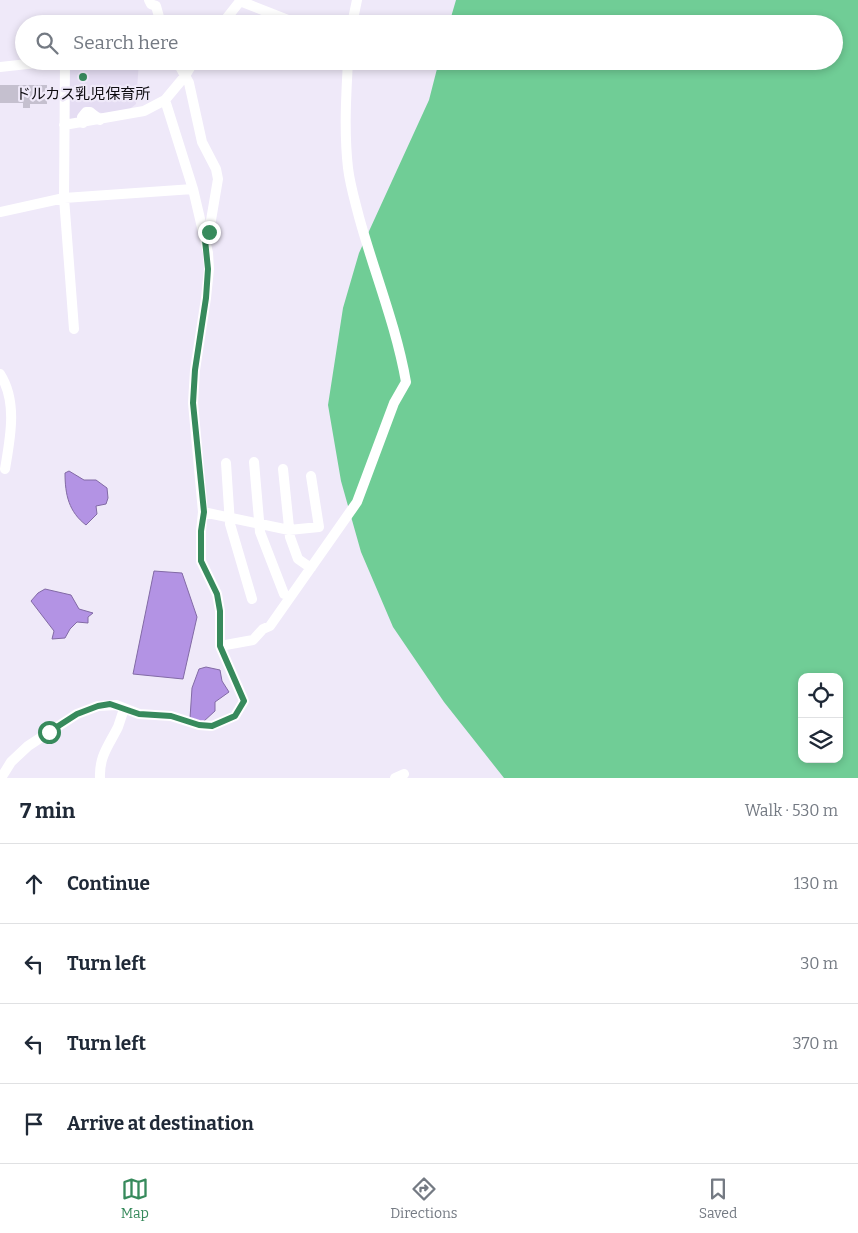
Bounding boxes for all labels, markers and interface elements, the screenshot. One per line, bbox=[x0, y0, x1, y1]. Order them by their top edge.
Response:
search box bbox=[15, 15, 843, 70]
icon: search bbox=[33, 29, 61, 57]
text: Search here bbox=[73, 31, 178, 54]
marker: ドルカス乳児保育所 bbox=[77, 71, 89, 83]
place label: ドルカス乳児保育所 bbox=[16, 85, 150, 103]
route end bbox=[198, 221, 221, 244]
map controls bbox=[798, 673, 843, 763]
button: locate bbox=[798, 673, 843, 718]
button: layers bbox=[798, 718, 843, 763]
route start bbox=[38, 721, 61, 744]
text: 7 min bbox=[20, 798, 75, 824]
text: Walk · 530 m bbox=[745, 801, 838, 820]
icon: ahead bbox=[20, 870, 48, 898]
text: Continue bbox=[67, 872, 150, 895]
text: 130 m bbox=[794, 874, 838, 893]
icon: left bbox=[20, 950, 48, 978]
text: Turn left bbox=[67, 952, 146, 975]
text: 30 m bbox=[800, 954, 838, 973]
icon: left bbox=[20, 1030, 48, 1058]
text: Turn left bbox=[67, 1032, 146, 1055]
text: 370 m bbox=[792, 1034, 838, 1053]
icon: arrive bbox=[20, 1110, 48, 1138]
text: Arrive at destination bbox=[67, 1112, 254, 1135]
tab: Map bbox=[121, 1175, 149, 1222]
tab: Directions bbox=[390, 1175, 458, 1222]
tab: Saved bbox=[699, 1175, 737, 1222]

